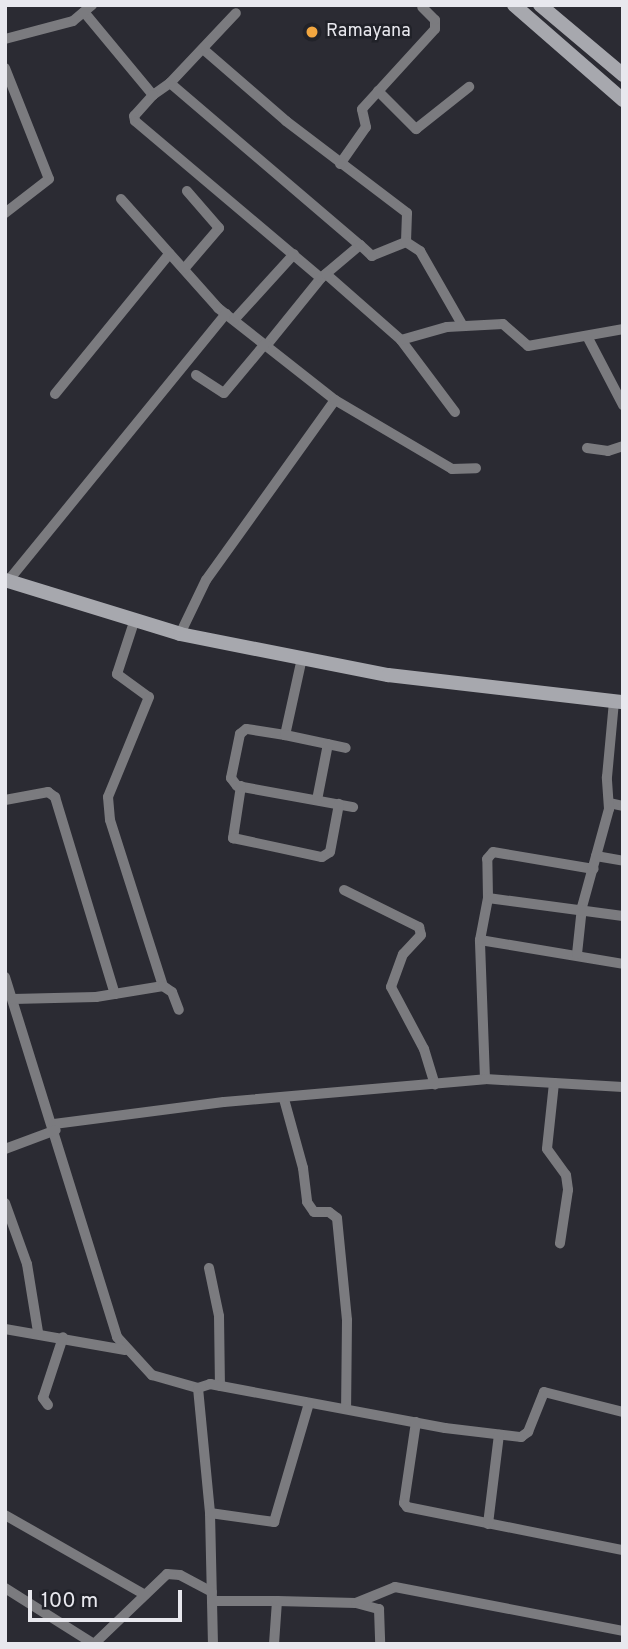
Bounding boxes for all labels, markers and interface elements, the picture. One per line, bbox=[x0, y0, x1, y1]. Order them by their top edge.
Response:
place label: Ramayana bbox=[326, 21, 411, 43]
marker: Ramayana bbox=[304, 24, 320, 40]
scale bar bbox=[32, 1576, 186, 1620]
text: 100 m bbox=[41, 1588, 98, 1615]

